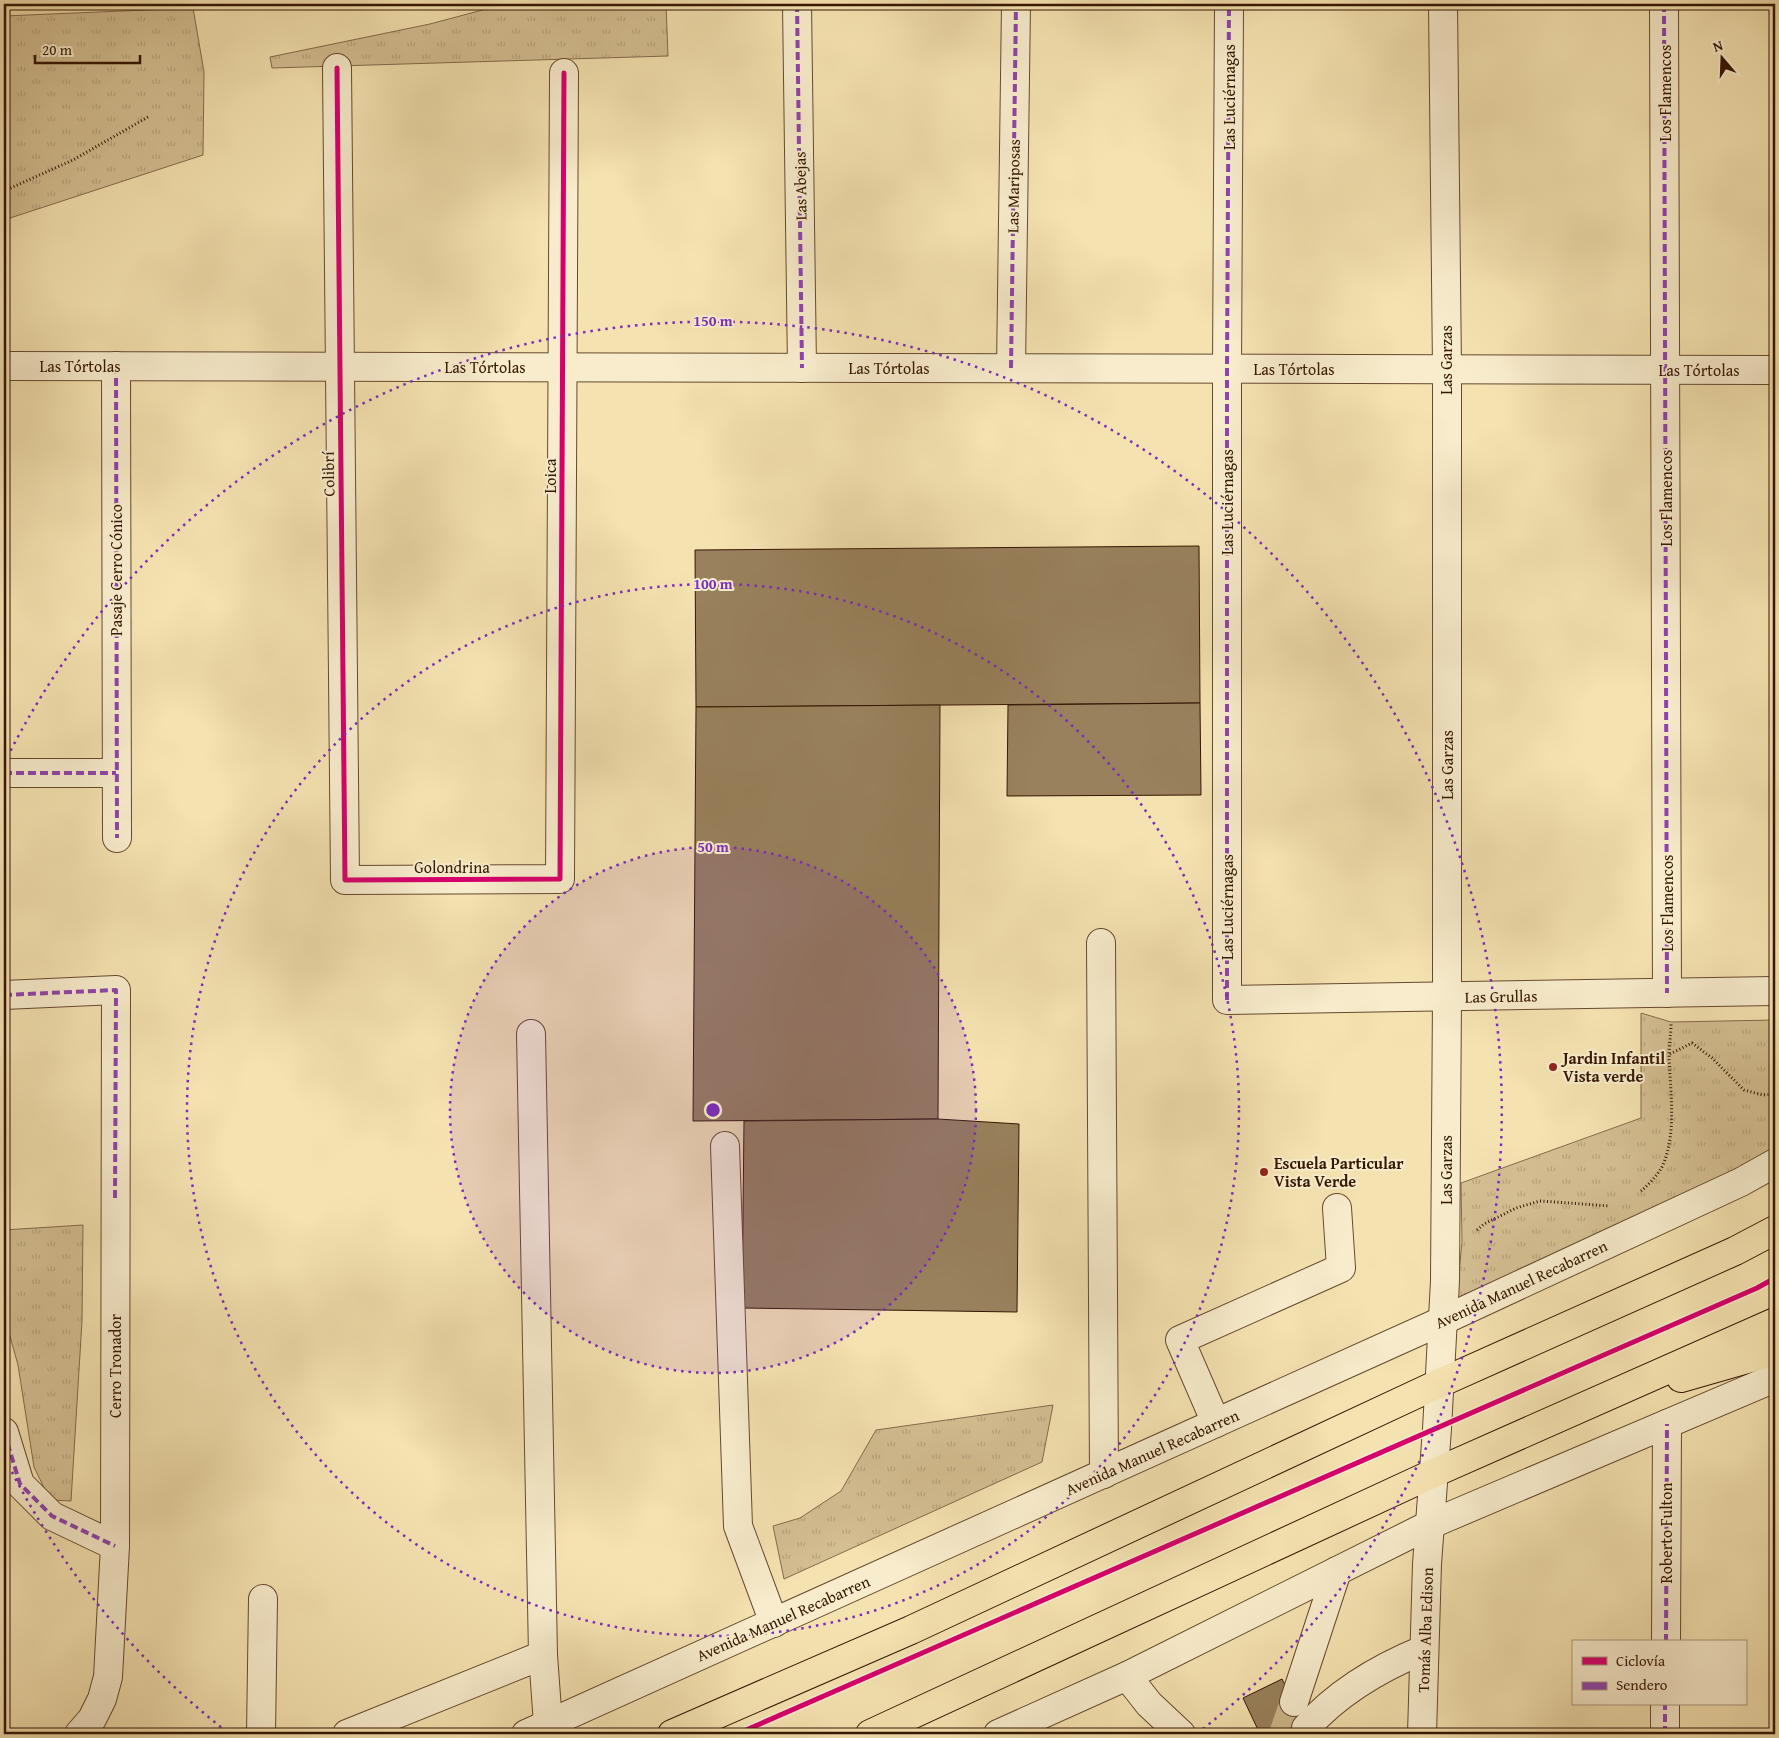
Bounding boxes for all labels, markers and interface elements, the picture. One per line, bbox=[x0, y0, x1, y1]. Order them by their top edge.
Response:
scale bar bbox=[35, 32, 140, 64]
north arrow bbox=[1696, 32, 1746, 82]
text: N bbox=[1710, 35, 1726, 57]
text: 20 m bbox=[42, 39, 73, 60]
street label: Las Luciérnagas bbox=[1217, 44, 1241, 150]
street label: Los Flamencos bbox=[1653, 45, 1677, 141]
street label: Las Mariposas bbox=[1000, 139, 1026, 233]
street label: Las Abejas bbox=[787, 151, 813, 221]
text: 150 m bbox=[693, 310, 733, 331]
street label: Las Garzas bbox=[1434, 325, 1458, 395]
street label: Las Tórtolas bbox=[39, 354, 121, 378]
street label: Las Tórtolas bbox=[444, 355, 526, 379]
street label: Las Tórtolas bbox=[848, 356, 930, 380]
street label: Las Tórtolas bbox=[1253, 357, 1335, 381]
street label: Las Tórtolas bbox=[1658, 358, 1740, 382]
street label: Las Luciérnagas bbox=[1215, 449, 1239, 555]
street label: Los Flamencos bbox=[1654, 450, 1678, 546]
street label: Colibrí bbox=[316, 451, 340, 497]
street label: Loica bbox=[538, 458, 562, 494]
street label: Pasaje Cerro Cónico bbox=[104, 504, 128, 636]
text: 100 m bbox=[693, 573, 733, 594]
street label: Las Garzas bbox=[1435, 730, 1459, 800]
text: 50 m bbox=[697, 836, 729, 857]
street label: Las Luciérnagas bbox=[1215, 854, 1239, 960]
street label: Golondrina bbox=[414, 855, 490, 879]
street label: Los Flamencos bbox=[1655, 855, 1679, 951]
street label: Las Grullas bbox=[1464, 983, 1538, 1009]
place label: Jardin Infantil Vista verde bbox=[1560, 1046, 1665, 1088]
marker: Jardin Infantil Vista verde bbox=[1547, 1061, 1559, 1073]
centre of rings bbox=[704, 1101, 722, 1119]
street label: Las Garzas bbox=[1434, 1135, 1458, 1205]
place label: Escuela Particular Vista Verde bbox=[1274, 1151, 1404, 1193]
marker: Escuela Particular Vista Verde bbox=[1258, 1166, 1270, 1178]
street label: Avenida Manuel Recabarren bbox=[1431, 1233, 1611, 1335]
street label: Cerro Tronador bbox=[103, 1314, 127, 1418]
street label: Avenida Manuel Recabarren bbox=[1061, 1403, 1243, 1501]
street label: Roberto Fulton bbox=[1654, 1483, 1678, 1583]
street label: Tomás Alba Edison bbox=[1411, 1567, 1439, 1693]
street label: Avenida Manuel Recabarren bbox=[692, 1569, 874, 1667]
legend bbox=[1572, 1640, 1746, 1706]
text: Ciclovía bbox=[1616, 1650, 1665, 1671]
text: Sendero bbox=[1616, 1674, 1668, 1695]

